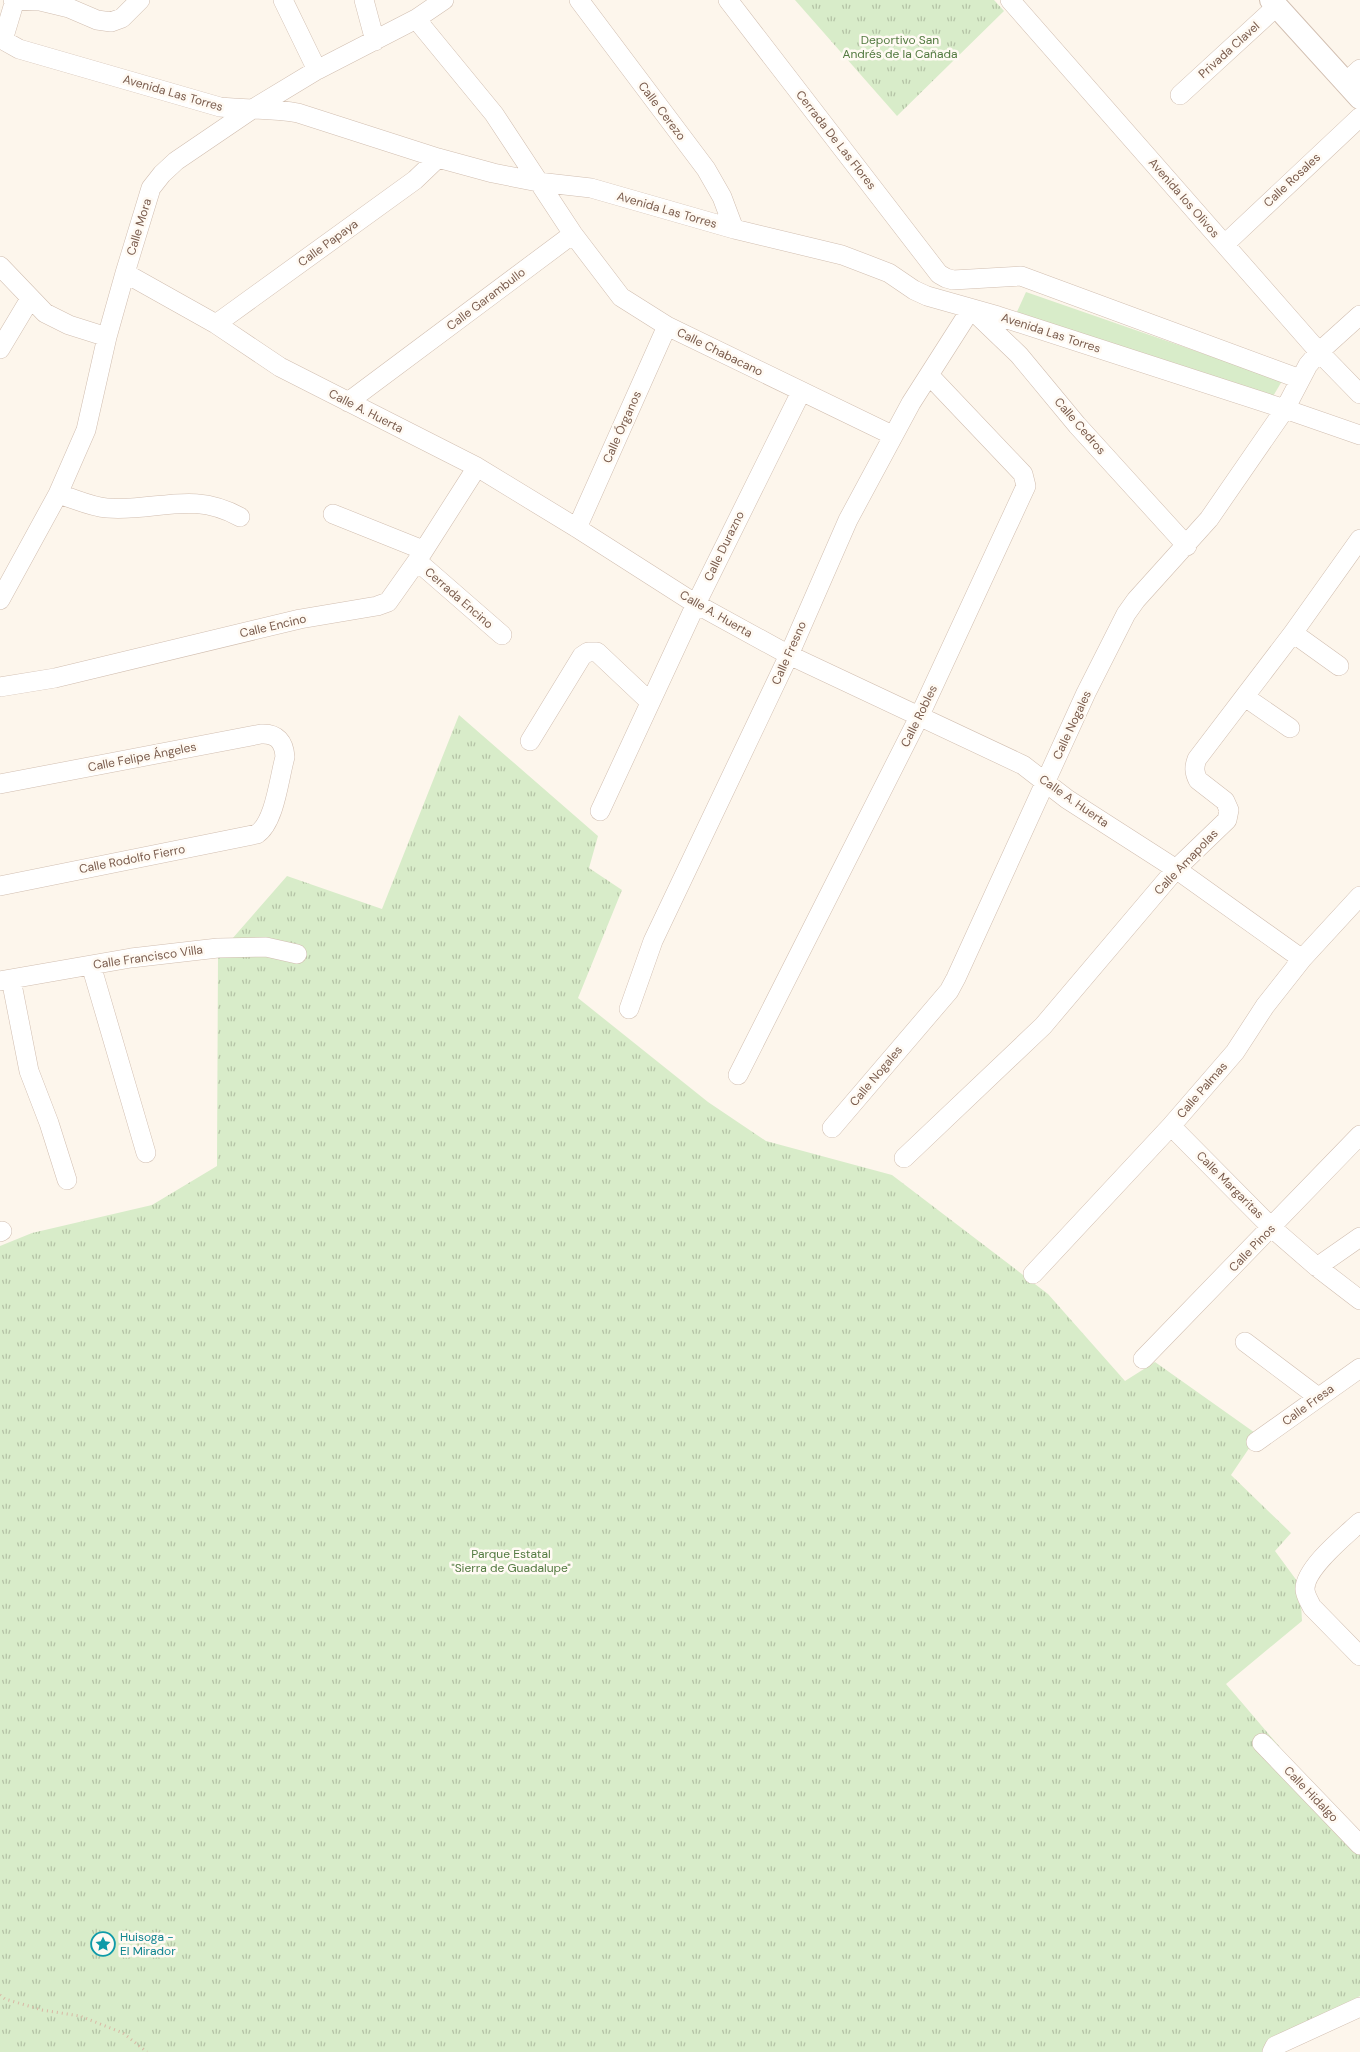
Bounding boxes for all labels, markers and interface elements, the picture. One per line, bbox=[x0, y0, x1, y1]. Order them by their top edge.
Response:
street label: Privada Clavel bbox=[1195, 18, 1263, 82]
park label: Deportivo San Andrés de la Cañada bbox=[842, 32, 958, 62]
street label: Avenida Las Torres bbox=[121, 71, 225, 115]
street label: Calle Cerezo bbox=[635, 78, 689, 144]
street label: Cerrada De Las Flores bbox=[792, 87, 880, 193]
street label: Calle Rosales bbox=[1260, 149, 1324, 211]
street label: Avenida los Olivos bbox=[1145, 155, 1223, 241]
street label: Avenida Las Torres bbox=[615, 188, 719, 232]
street label: Calle Mora bbox=[123, 197, 155, 257]
street label: Calle Papaya bbox=[295, 216, 361, 270]
street label: Calle Garambullo bbox=[443, 264, 529, 334]
street label: Avenida Las Torres bbox=[999, 309, 1103, 357]
street label: Calle Chabacano bbox=[674, 324, 766, 380]
street label: Calle A. Huerta bbox=[326, 385, 406, 437]
street label: Calle Órganos bbox=[599, 388, 645, 466]
street label: Calle Cedros bbox=[1051, 394, 1109, 458]
street label: Calle Durazno bbox=[700, 508, 748, 584]
street label: Cerrada Encino bbox=[421, 564, 497, 632]
street label: Calle A. Huerta bbox=[677, 587, 755, 641]
street label: Calle Encino bbox=[238, 611, 308, 641]
street label: Calle Fresno bbox=[768, 619, 810, 687]
street label: Calle Robles bbox=[897, 682, 941, 750]
street label: Calle Nogales bbox=[1049, 688, 1095, 762]
street label: Calle Felipe Ángeles bbox=[86, 739, 198, 775]
street label: Calle A. Huerta bbox=[1036, 771, 1112, 831]
street label: Calle Amapolas bbox=[1151, 826, 1221, 898]
street label: Calle Rodolfo Fierro bbox=[78, 841, 186, 877]
street label: Calle Francisco Villa bbox=[92, 941, 204, 973]
street label: Calle Nogales bbox=[846, 1042, 906, 1110]
street label: Calle Palmas bbox=[1173, 1058, 1231, 1122]
street label: Calle Margaritas bbox=[1193, 1148, 1267, 1222]
street label: Calle Pinos bbox=[1225, 1221, 1279, 1275]
street label: Calle Fresa bbox=[1279, 1381, 1337, 1429]
park label: Parque Estatal "Sierra de Guadalupe" bbox=[451, 1546, 571, 1576]
street label: Calle Hidalgo bbox=[1280, 1763, 1342, 1825]
place label: Huisoga - El Mirador bbox=[120, 1929, 176, 1959]
place icon: Huisoga - El Mirador bbox=[90, 1931, 116, 1957]

